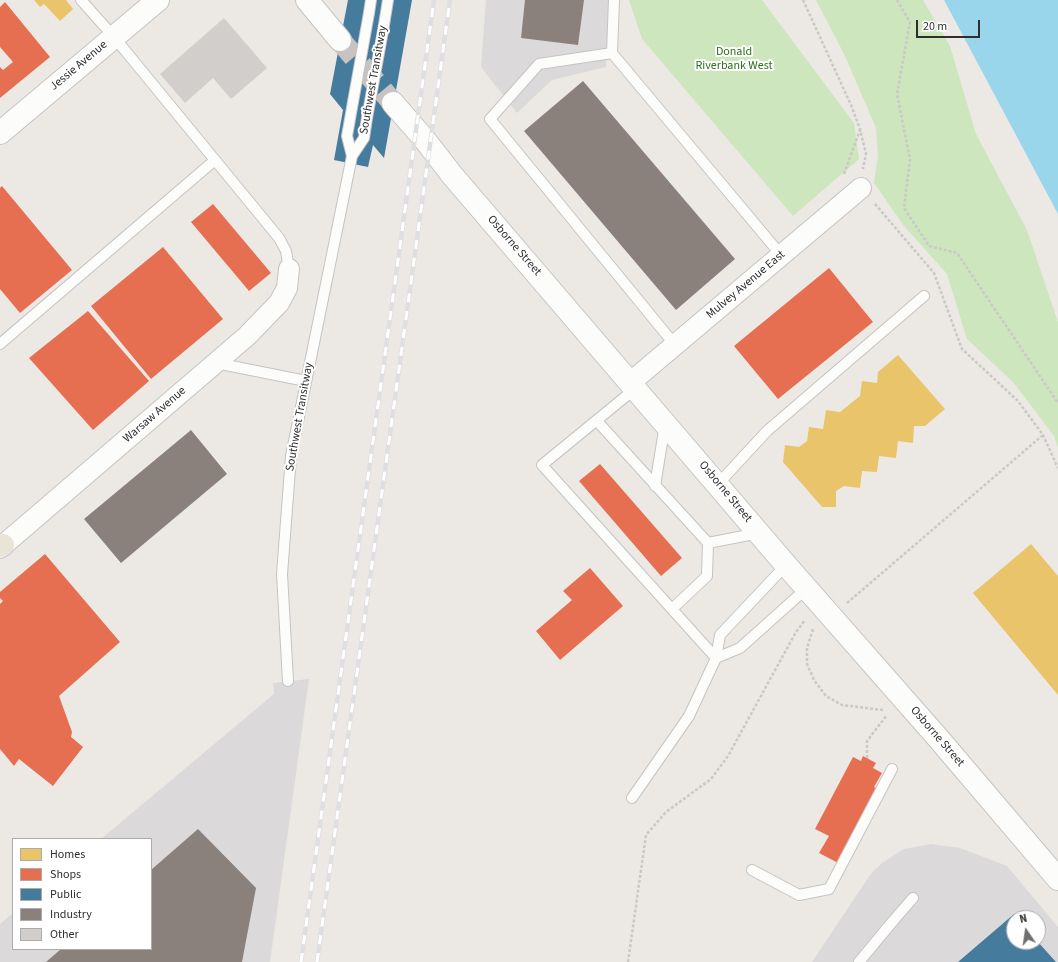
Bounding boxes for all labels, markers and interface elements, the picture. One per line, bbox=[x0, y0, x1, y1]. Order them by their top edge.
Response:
scale bar bbox=[918, 12, 982, 38]
text: 20 m bbox=[923, 18, 947, 35]
street label: Southwest Transitway bbox=[357, 24, 391, 136]
street label: Jessie Avenue bbox=[48, 38, 110, 94]
park label: Donald Riverbank West bbox=[695, 45, 773, 73]
street label: Osborne Street bbox=[484, 213, 544, 279]
street label: Mulvey Avenue East bbox=[704, 248, 788, 322]
street label: Southwest Transitway bbox=[283, 361, 317, 473]
street label: Warsaw Avenue bbox=[121, 384, 189, 446]
street label: Osborne Street bbox=[695, 459, 755, 525]
street label: Osborne Street bbox=[907, 704, 967, 770]
legend bbox=[12, 838, 152, 950]
text: Homes bbox=[50, 846, 85, 863]
text: Shops bbox=[50, 866, 81, 883]
text: Public bbox=[50, 886, 81, 903]
text: Industry bbox=[50, 906, 92, 923]
north arrow bbox=[1006, 910, 1046, 950]
text: N bbox=[1018, 911, 1029, 927]
text: Other bbox=[50, 926, 79, 943]

